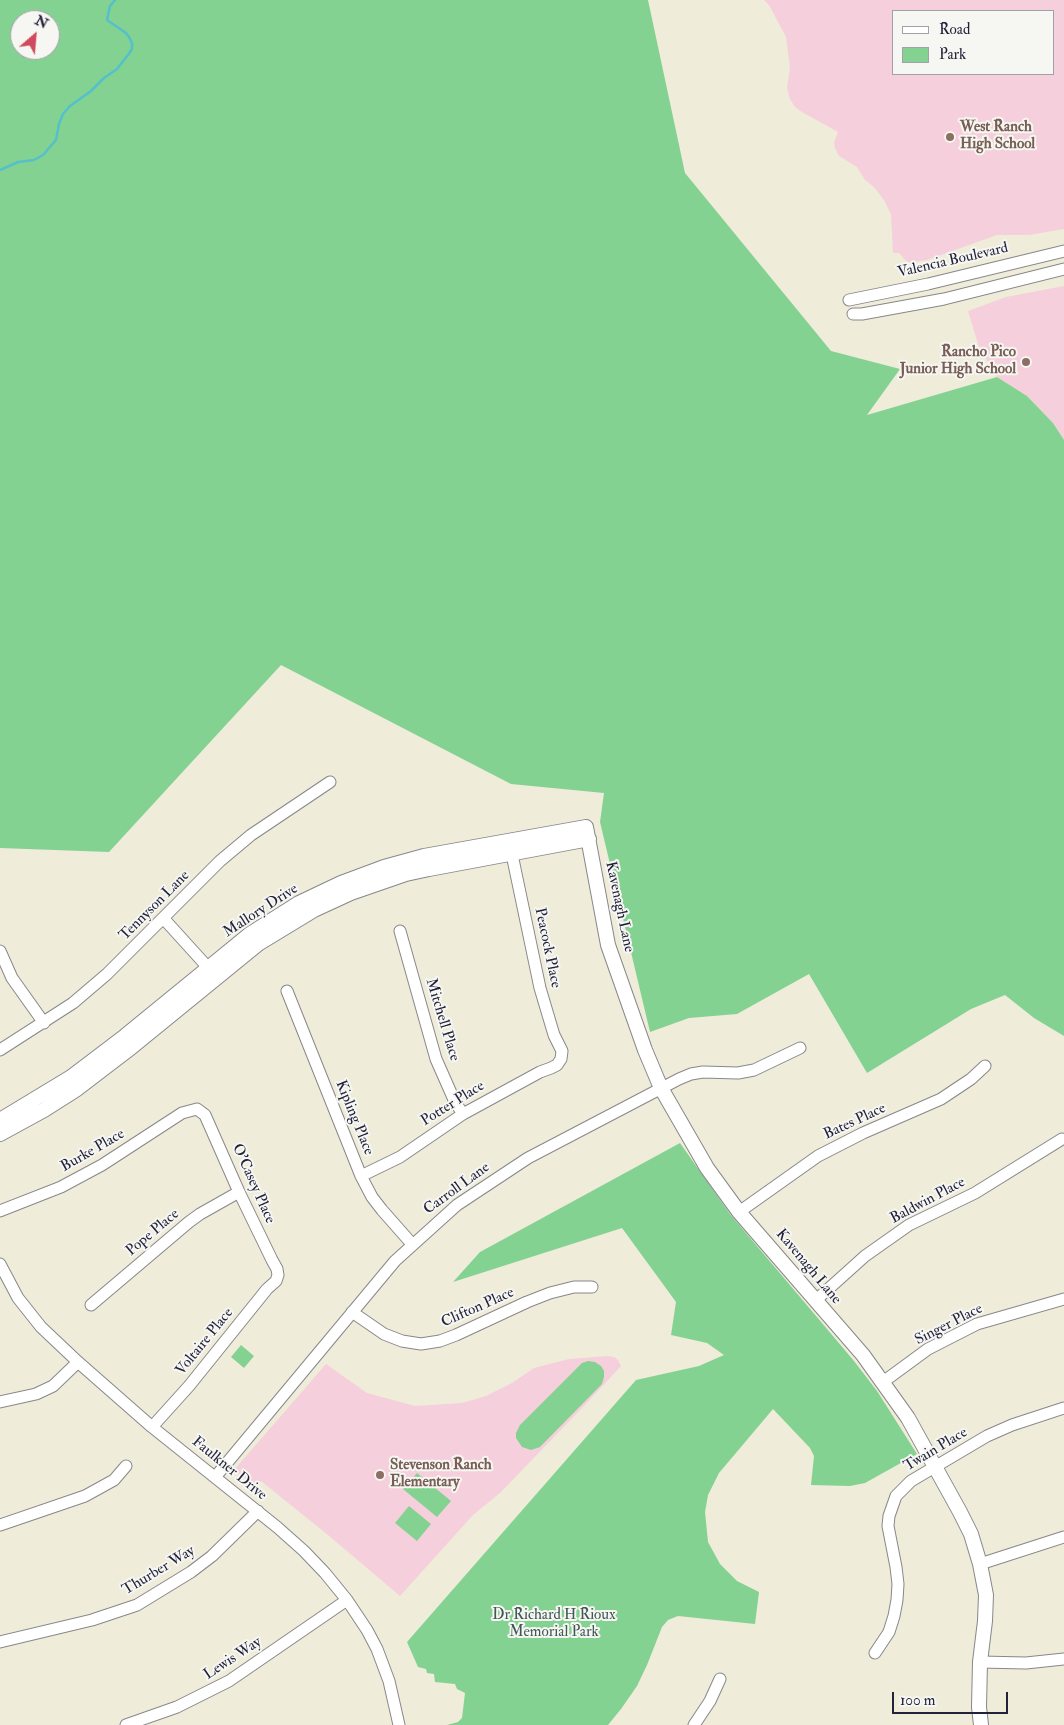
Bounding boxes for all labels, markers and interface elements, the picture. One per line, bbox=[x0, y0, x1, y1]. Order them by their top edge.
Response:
north arrow bbox=[10, 10, 60, 60]
legend bbox=[892, 10, 1054, 75]
text: N bbox=[32, 12, 51, 32]
text: Road bbox=[939, 20, 970, 39]
text: Park bbox=[939, 45, 966, 64]
place label: West Ranch High School bbox=[960, 119, 1035, 154]
marker: West Ranch High School bbox=[944, 131, 956, 143]
street label: Valencia Boulevard bbox=[896, 240, 1010, 282]
place label: Rancho Pico Junior High School bbox=[900, 344, 1016, 379]
marker: Rancho Pico Junior High School bbox=[1020, 356, 1032, 368]
street label: Kavenagh Lane bbox=[601, 860, 637, 954]
street label: Tennyson Lane bbox=[116, 867, 194, 945]
street label: Mallory Drive bbox=[220, 880, 302, 942]
street label: Peacock Place bbox=[530, 906, 564, 990]
street label: Mitchell Place bbox=[421, 977, 463, 1063]
street label: Potter Place bbox=[418, 1077, 488, 1131]
street label: Kipling Place bbox=[331, 1078, 377, 1158]
street label: Bates Place bbox=[821, 1100, 889, 1144]
street label: Burke Place bbox=[58, 1126, 128, 1176]
street label: O'Casey Place bbox=[227, 1141, 279, 1227]
street label: Carroll Lane bbox=[420, 1159, 494, 1219]
street label: Baldwin Place bbox=[887, 1174, 969, 1228]
street label: Pope Place bbox=[123, 1206, 183, 1260]
street label: Kavenagh Lane bbox=[771, 1226, 845, 1308]
street label: Clifton Place bbox=[439, 1284, 517, 1332]
street label: Singer Place bbox=[912, 1300, 986, 1350]
street label: Voltaire Place bbox=[172, 1305, 238, 1379]
street label: Twain Place bbox=[901, 1424, 971, 1476]
street label: Faulkner Drive bbox=[188, 1433, 270, 1505]
place label: Stevenson Ranch Elementary bbox=[390, 1457, 492, 1492]
marker: Stevenson Ranch Elementary bbox=[374, 1469, 386, 1481]
street label: Thurber Way bbox=[120, 1542, 198, 1600]
park label: Dr Richard H Rioux Memorial Park bbox=[492, 1607, 616, 1642]
street label: Lewis Way bbox=[201, 1634, 265, 1684]
scale bar bbox=[894, 1682, 1010, 1714]
text: 100 m bbox=[900, 1691, 935, 1710]

